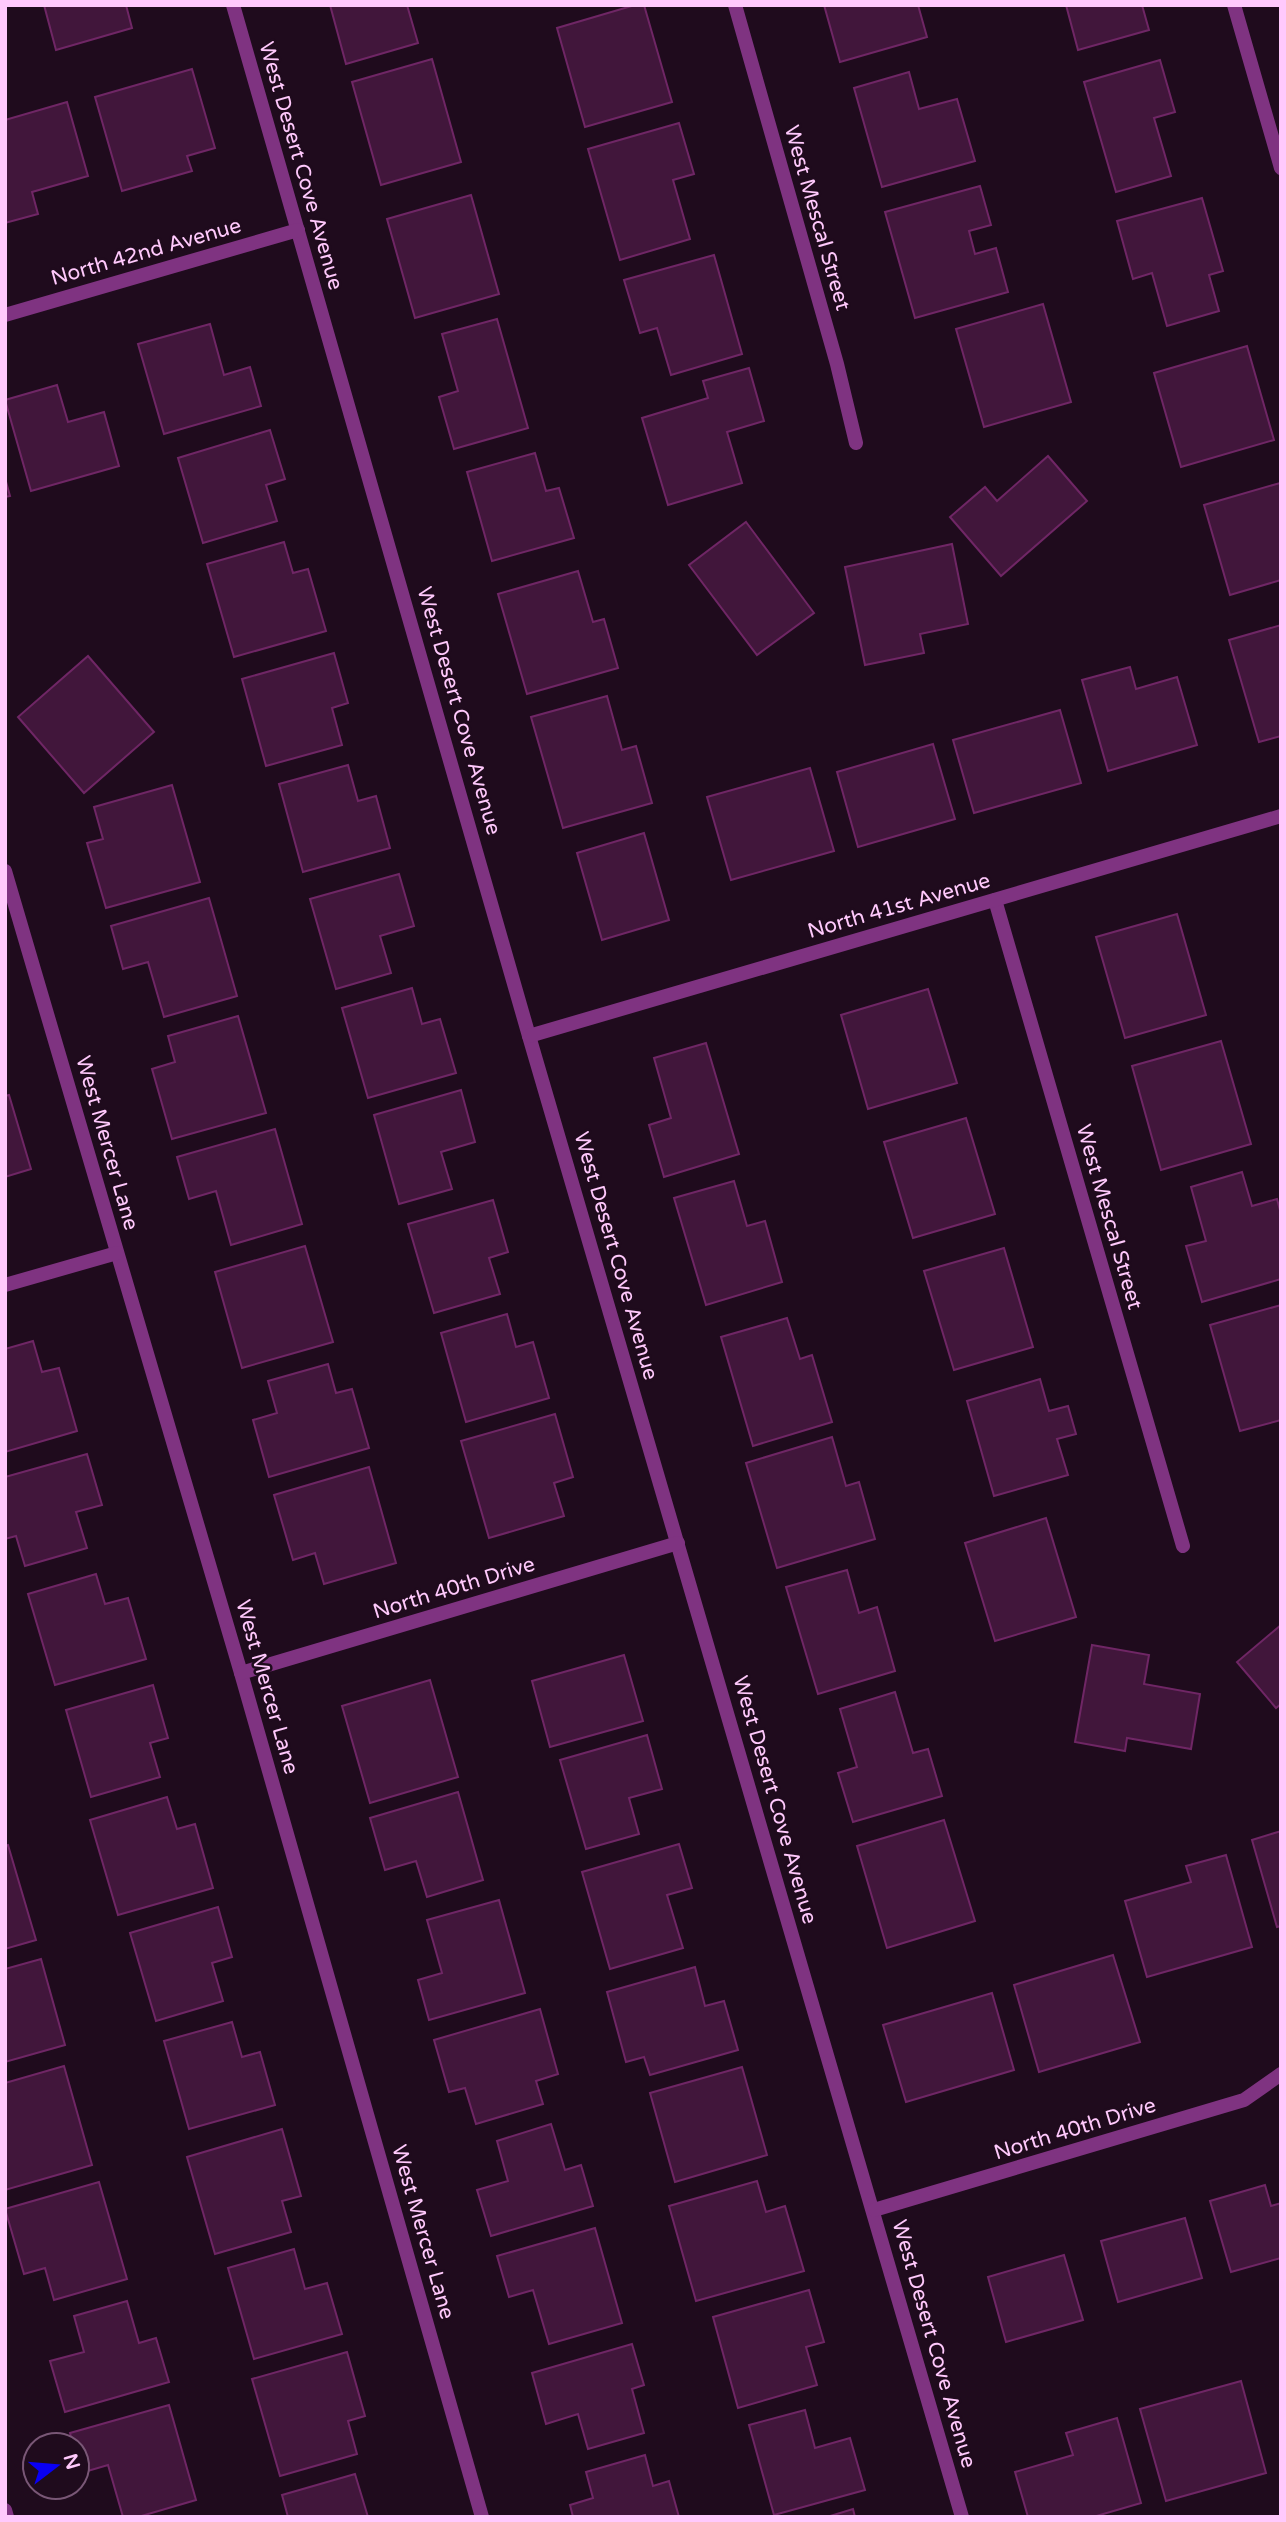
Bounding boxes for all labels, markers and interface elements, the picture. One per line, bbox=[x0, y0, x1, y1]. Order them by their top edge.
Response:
street label: West Desert Cove Avenue bbox=[254, 39, 348, 293]
street label: West Mescal Street bbox=[779, 123, 855, 313]
street label: North 42nd Avenue bbox=[48, 213, 244, 291]
street label: West Desert Cove Avenue bbox=[412, 584, 506, 838]
street label: North 41st Avenue bbox=[805, 868, 993, 944]
street label: West Mercer Lane bbox=[70, 1053, 144, 1233]
street label: West Mescal Street bbox=[1071, 1122, 1147, 1312]
street label: West Desert Cove Avenue bbox=[569, 1129, 663, 1383]
street label: North 40th Drive bbox=[370, 1551, 538, 1625]
street label: West Mercer Lane bbox=[230, 1597, 304, 1777]
street label: West Desert Cove Avenue bbox=[728, 1673, 822, 1927]
street label: North 40th Drive bbox=[991, 2092, 1159, 2166]
street label: West Mercer Lane bbox=[386, 2142, 460, 2322]
street label: West Desert Cove Avenue bbox=[887, 2217, 981, 2471]
north arrow bbox=[21, 2431, 91, 2501]
text: N bbox=[59, 2451, 84, 2472]

